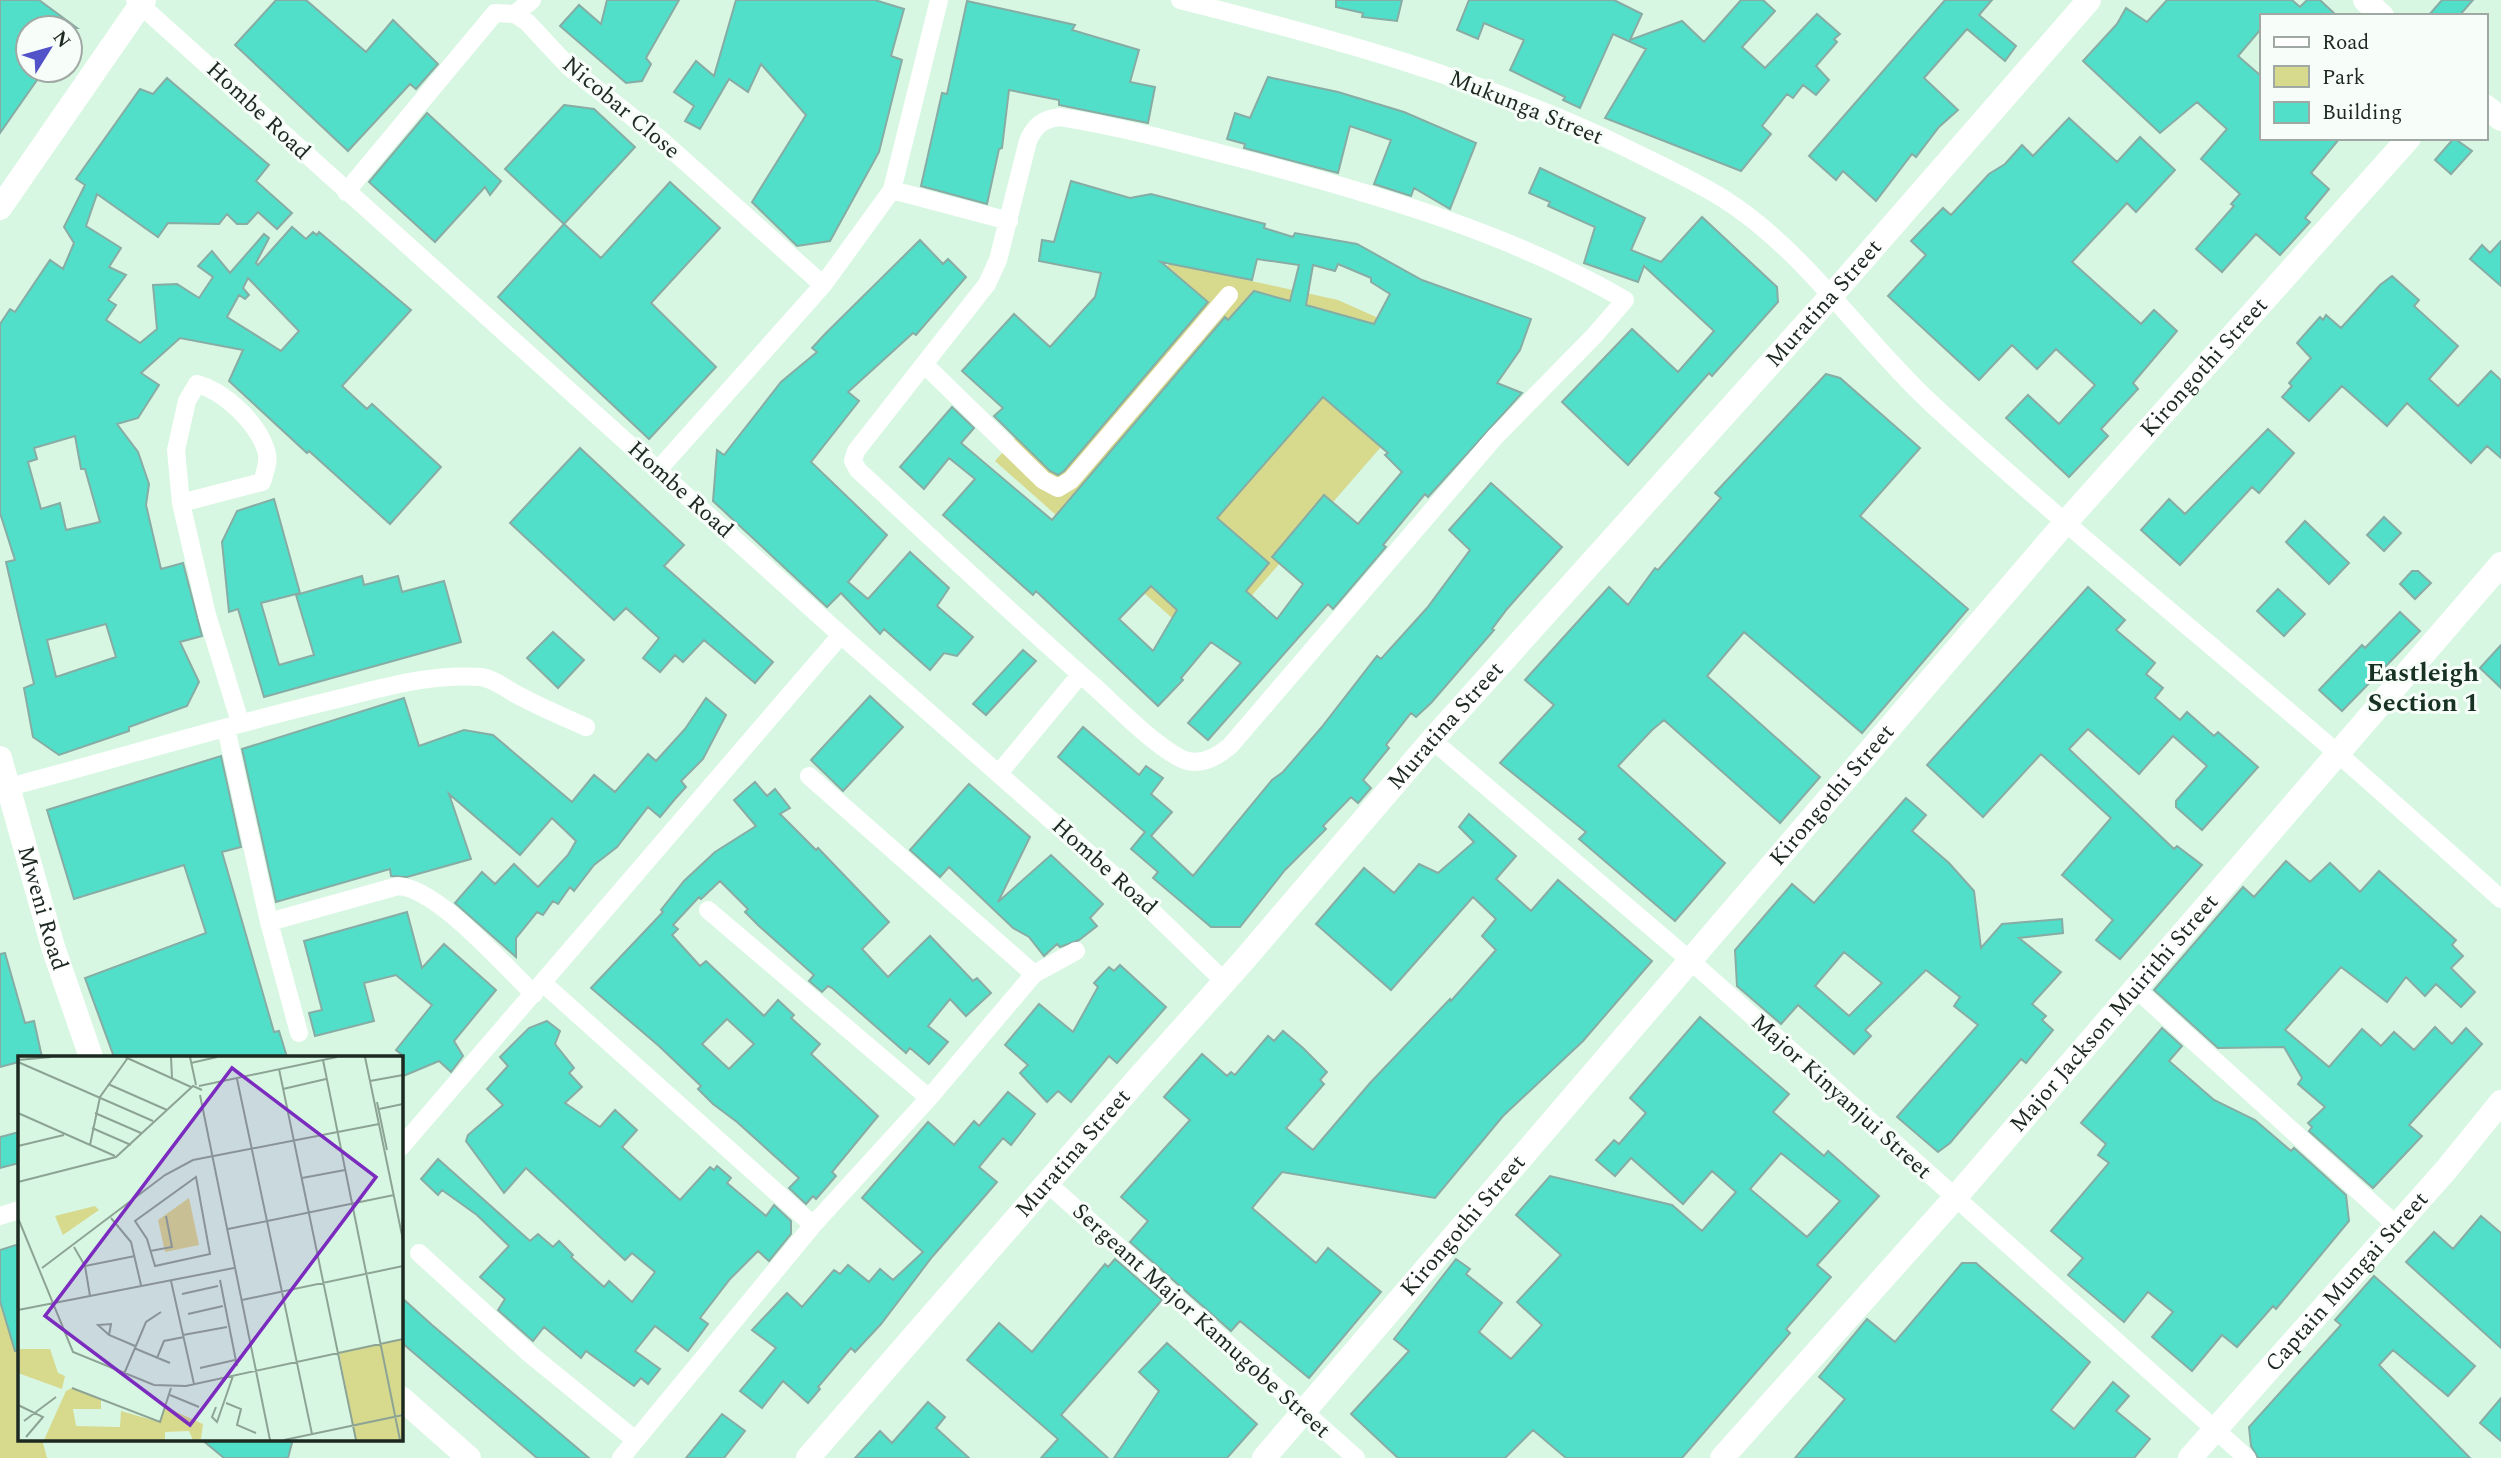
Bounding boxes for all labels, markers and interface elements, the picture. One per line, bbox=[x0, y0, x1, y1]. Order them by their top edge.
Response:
north arrow bbox=[14, 14, 84, 84]
legend bbox=[2260, 14, 2487, 140]
text: N bbox=[45, 25, 78, 55]
text: Road bbox=[2322, 27, 2369, 59]
street label: Nicobar Close bbox=[554, 48, 688, 168]
street label: Hombe Road bbox=[198, 53, 318, 169]
street label: Mukunga Street bbox=[1444, 61, 1608, 155]
text: Park bbox=[2322, 62, 2366, 94]
text: Building bbox=[2322, 97, 2402, 129]
street label: Muratina Street bbox=[1757, 231, 1891, 375]
street label: Kirongothi Street bbox=[2132, 289, 2276, 445]
street label: Hombe Road bbox=[619, 433, 741, 547]
district label: Eastleigh Section 1 bbox=[2367, 653, 2479, 723]
street label: Muratina Street bbox=[1379, 654, 1512, 798]
street label: Kirongothi Street bbox=[1761, 716, 1903, 874]
street label: Hombe Road bbox=[1043, 810, 1165, 924]
street label: Mweni Road bbox=[8, 842, 77, 976]
street label: Major Jackson Muirithi Street bbox=[2001, 886, 2227, 1140]
street label: Major Kinyanjui Street bbox=[1743, 1006, 1939, 1188]
inset map bbox=[18, 1056, 402, 1440]
street label: Muratina Street bbox=[1007, 1081, 1139, 1226]
street label: Kirongothi Street bbox=[1392, 1147, 1534, 1305]
street label: Captain Mungai Street bbox=[2257, 1183, 2437, 1380]
street label: Sergeant Major Kamugobe Street bbox=[1064, 1195, 1338, 1447]

